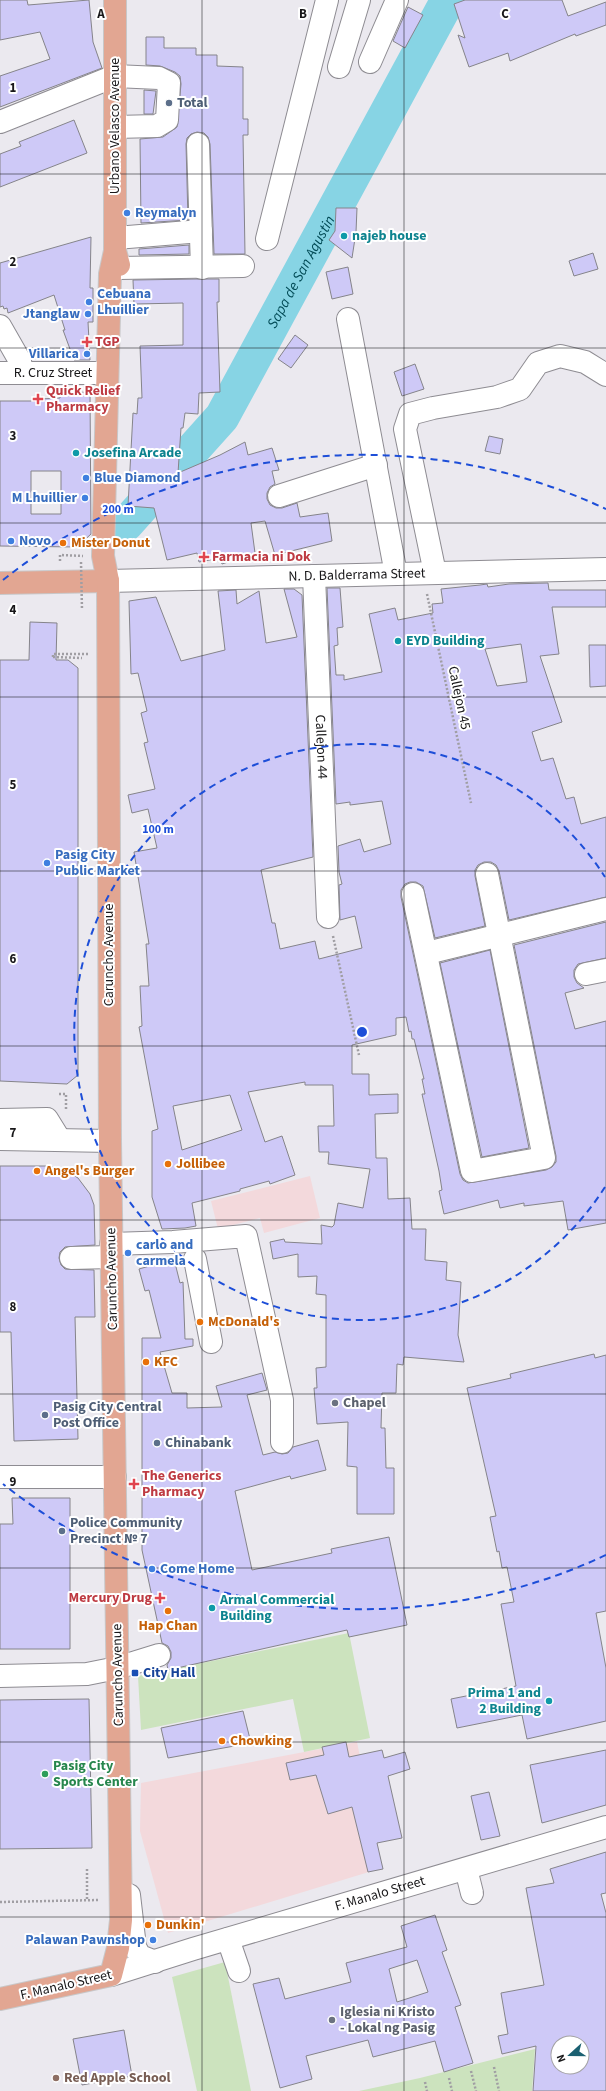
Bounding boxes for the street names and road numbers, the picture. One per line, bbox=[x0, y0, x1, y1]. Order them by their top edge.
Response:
street label: Urbano Velasco Avenue bbox=[105, 58, 125, 194]
street label: R. Cruz Street bbox=[14, 363, 93, 383]
street label: N. D. Balderrama Street bbox=[288, 563, 426, 587]
street label: Callejon 45 bbox=[443, 664, 476, 732]
street label: Callejon 44 bbox=[310, 714, 332, 780]
street label: Caruncho Avenue bbox=[99, 904, 119, 1006]
street label: Caruncho Avenue bbox=[101, 1227, 123, 1331]
street label: Caruncho Avenue bbox=[107, 1623, 129, 1727]
street label: F. Manalo Street bbox=[332, 1871, 428, 1917]
street label: F. Manalo Street bbox=[18, 1965, 114, 2005]

